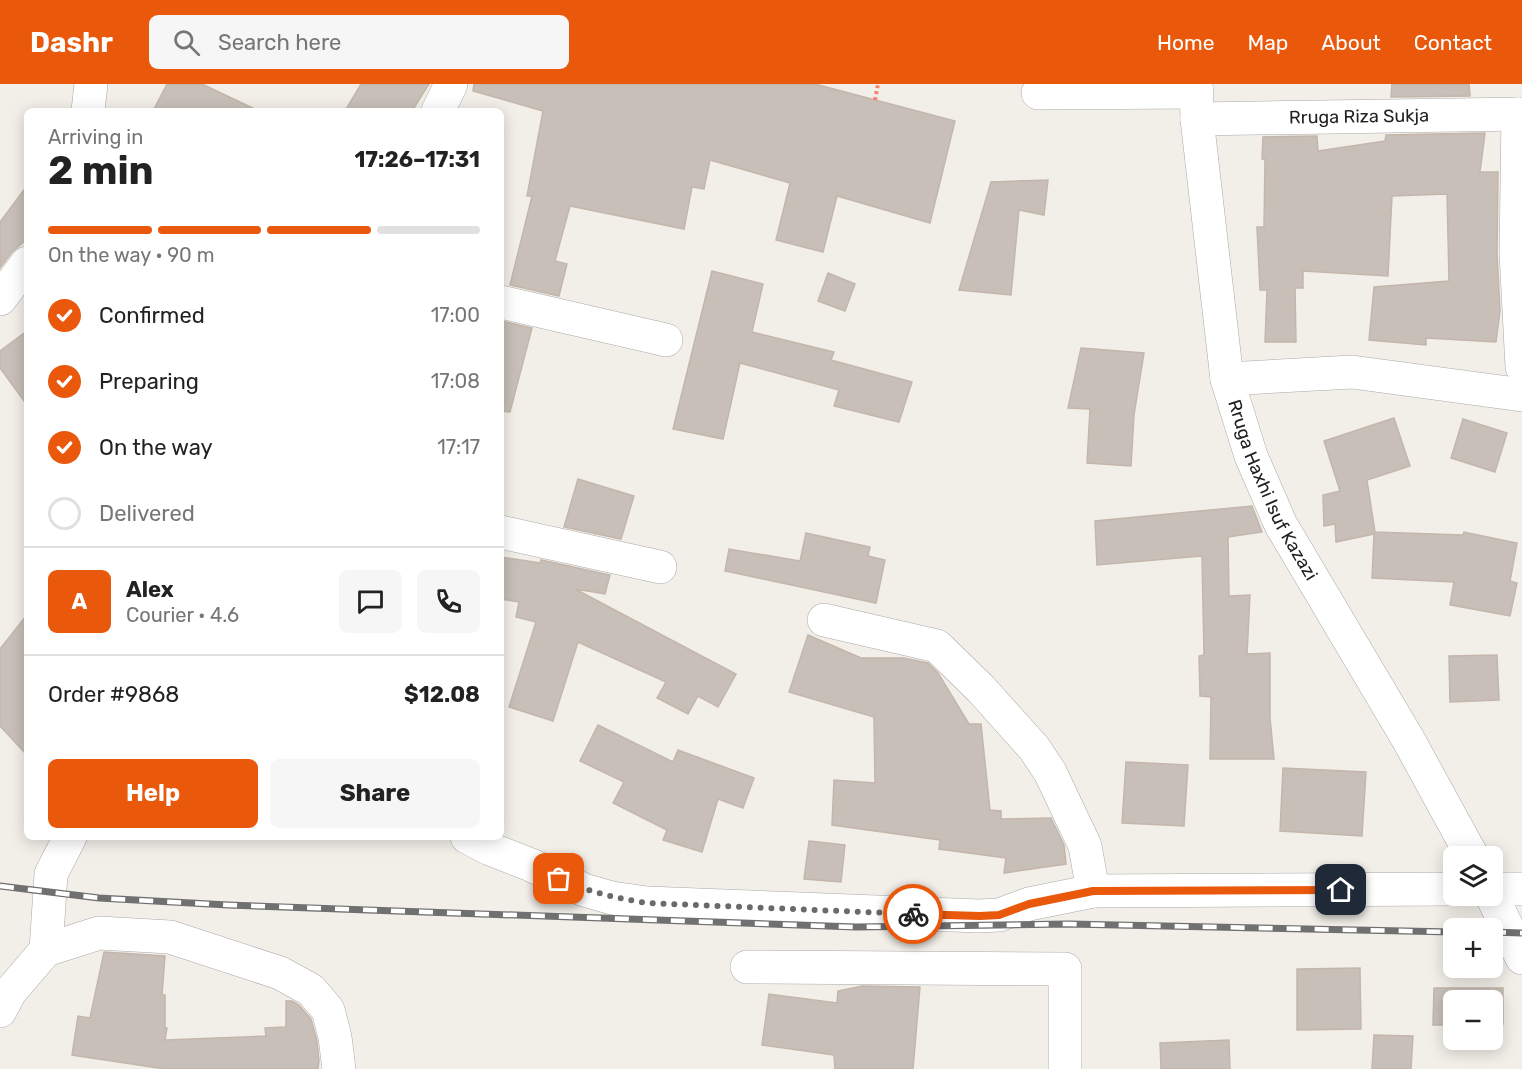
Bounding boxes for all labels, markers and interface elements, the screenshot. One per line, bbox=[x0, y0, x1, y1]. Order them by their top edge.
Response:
search box bbox=[149, 15, 569, 69]
text: Dashr bbox=[30, 26, 113, 59]
icon: search bbox=[170, 26, 203, 59]
text: Search here bbox=[218, 29, 341, 56]
text: Home bbox=[1157, 30, 1214, 55]
text: Map bbox=[1247, 30, 1288, 55]
text: About bbox=[1321, 30, 1381, 55]
text: Contact bbox=[1414, 30, 1492, 55]
street label: Rruga Riza Sukja bbox=[1289, 104, 1429, 129]
text: Arriving in bbox=[48, 125, 143, 149]
text: 17:26–17:31 bbox=[354, 146, 480, 173]
text: 2 min bbox=[48, 148, 154, 194]
text: On the way · 90 m bbox=[48, 243, 214, 267]
icon: check bbox=[48, 299, 81, 332]
text: Confirmed bbox=[99, 302, 205, 329]
text: 17:00 bbox=[431, 303, 480, 327]
icon: check bbox=[48, 365, 81, 398]
text: Preparing bbox=[99, 368, 199, 395]
text: 17:08 bbox=[431, 369, 480, 393]
street label: Rruga Haxhi Isuf Kazazi bbox=[1223, 397, 1322, 584]
icon: check bbox=[48, 431, 81, 464]
text: On the way bbox=[99, 434, 213, 461]
text: 17:17 bbox=[437, 435, 480, 459]
text: Delivered bbox=[99, 500, 195, 527]
button: chat bbox=[339, 570, 402, 633]
button: phone bbox=[417, 570, 480, 633]
text: Alex bbox=[126, 576, 174, 603]
text: A bbox=[72, 588, 87, 615]
text: Courier · 4.6 bbox=[126, 603, 239, 627]
text: Order #9868 bbox=[48, 681, 179, 708]
text: $12.08 bbox=[404, 681, 480, 708]
button: Help bbox=[48, 759, 258, 828]
button: Share bbox=[270, 759, 480, 828]
map controls bbox=[1443, 846, 1503, 1050]
button: layers bbox=[1443, 846, 1503, 906]
pin bbox=[533, 853, 584, 904]
icon: bag bbox=[542, 862, 575, 895]
pin bbox=[1315, 864, 1366, 915]
icon: home bbox=[1324, 873, 1357, 906]
courier bbox=[883, 884, 943, 944]
icon: bike bbox=[897, 898, 930, 931]
button: + bbox=[1443, 918, 1503, 978]
button: − bbox=[1443, 990, 1503, 1050]

